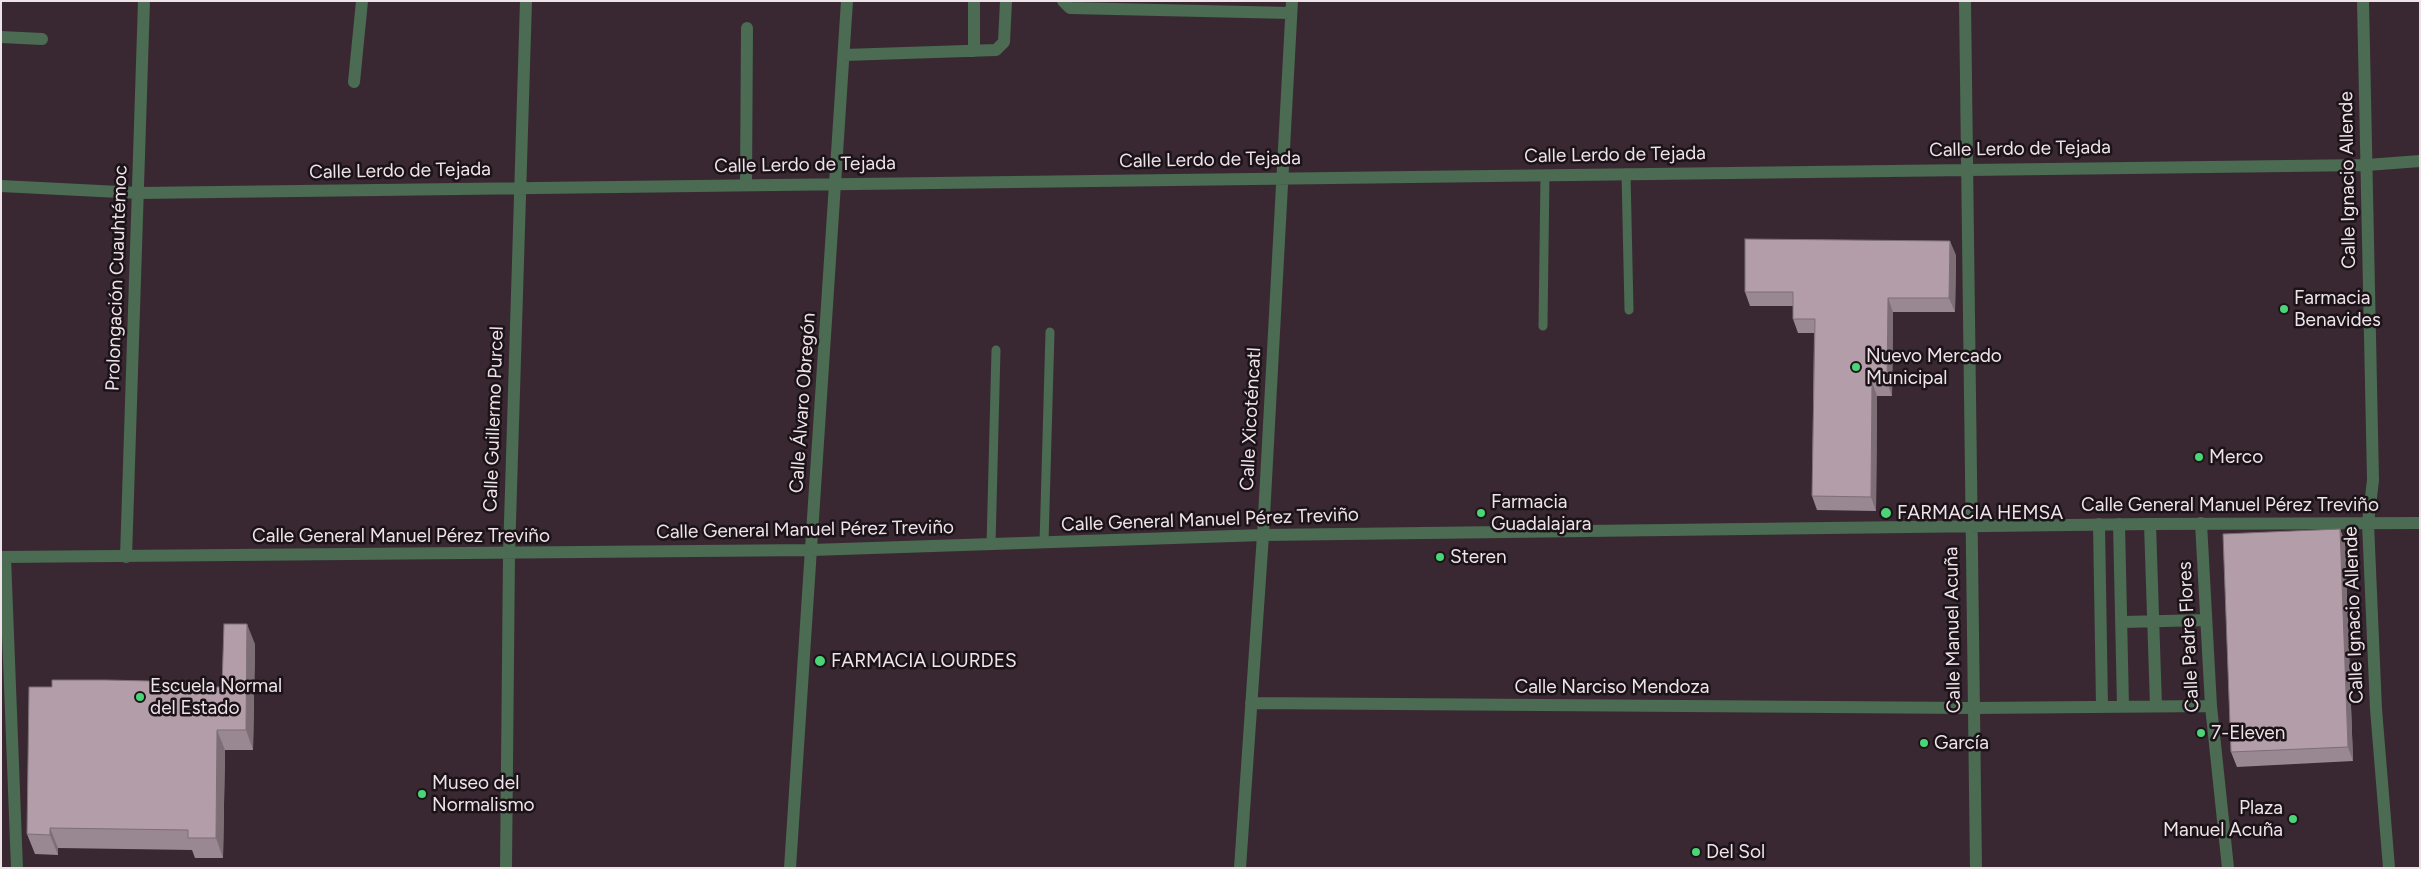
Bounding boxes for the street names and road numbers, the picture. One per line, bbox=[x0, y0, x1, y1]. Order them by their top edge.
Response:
street label: Calle Ignacio Allende bbox=[2335, 91, 2361, 269]
street label: Calle Lerdo de Tejada bbox=[1929, 136, 2111, 162]
street label: Calle Lerdo de Tejada bbox=[1524, 142, 1706, 168]
street label: Calle Lerdo de Tejada bbox=[1119, 147, 1301, 173]
street label: Calle Lerdo de Tejada bbox=[714, 152, 896, 178]
street label: Calle Lerdo de Tejada bbox=[309, 158, 491, 184]
street label: Prolongación Cuauhtémoc bbox=[102, 165, 132, 391]
street label: Calle Álvaro Obregón bbox=[785, 312, 821, 494]
street label: Calle Guillermo Purcel bbox=[479, 326, 509, 512]
street label: Calle Xicoténcatl bbox=[1236, 347, 1266, 491]
street label: Calle General Manuel Pérez Treviño bbox=[2081, 494, 2379, 516]
street label: Calle General Manuel Pérez Treviño bbox=[1061, 503, 1359, 537]
street label: Calle General Manuel Pérez Treviño bbox=[656, 516, 954, 544]
street label: Calle General Manuel Pérez Treviño bbox=[252, 525, 550, 547]
street label: Calle Ignacio Allende bbox=[2340, 526, 2368, 704]
street label: Calle Manuel Acuña bbox=[1940, 546, 1966, 714]
street label: Calle Padre Flores bbox=[2174, 561, 2204, 713]
street label: Calle Narciso Mendoza bbox=[1514, 676, 1710, 698]

